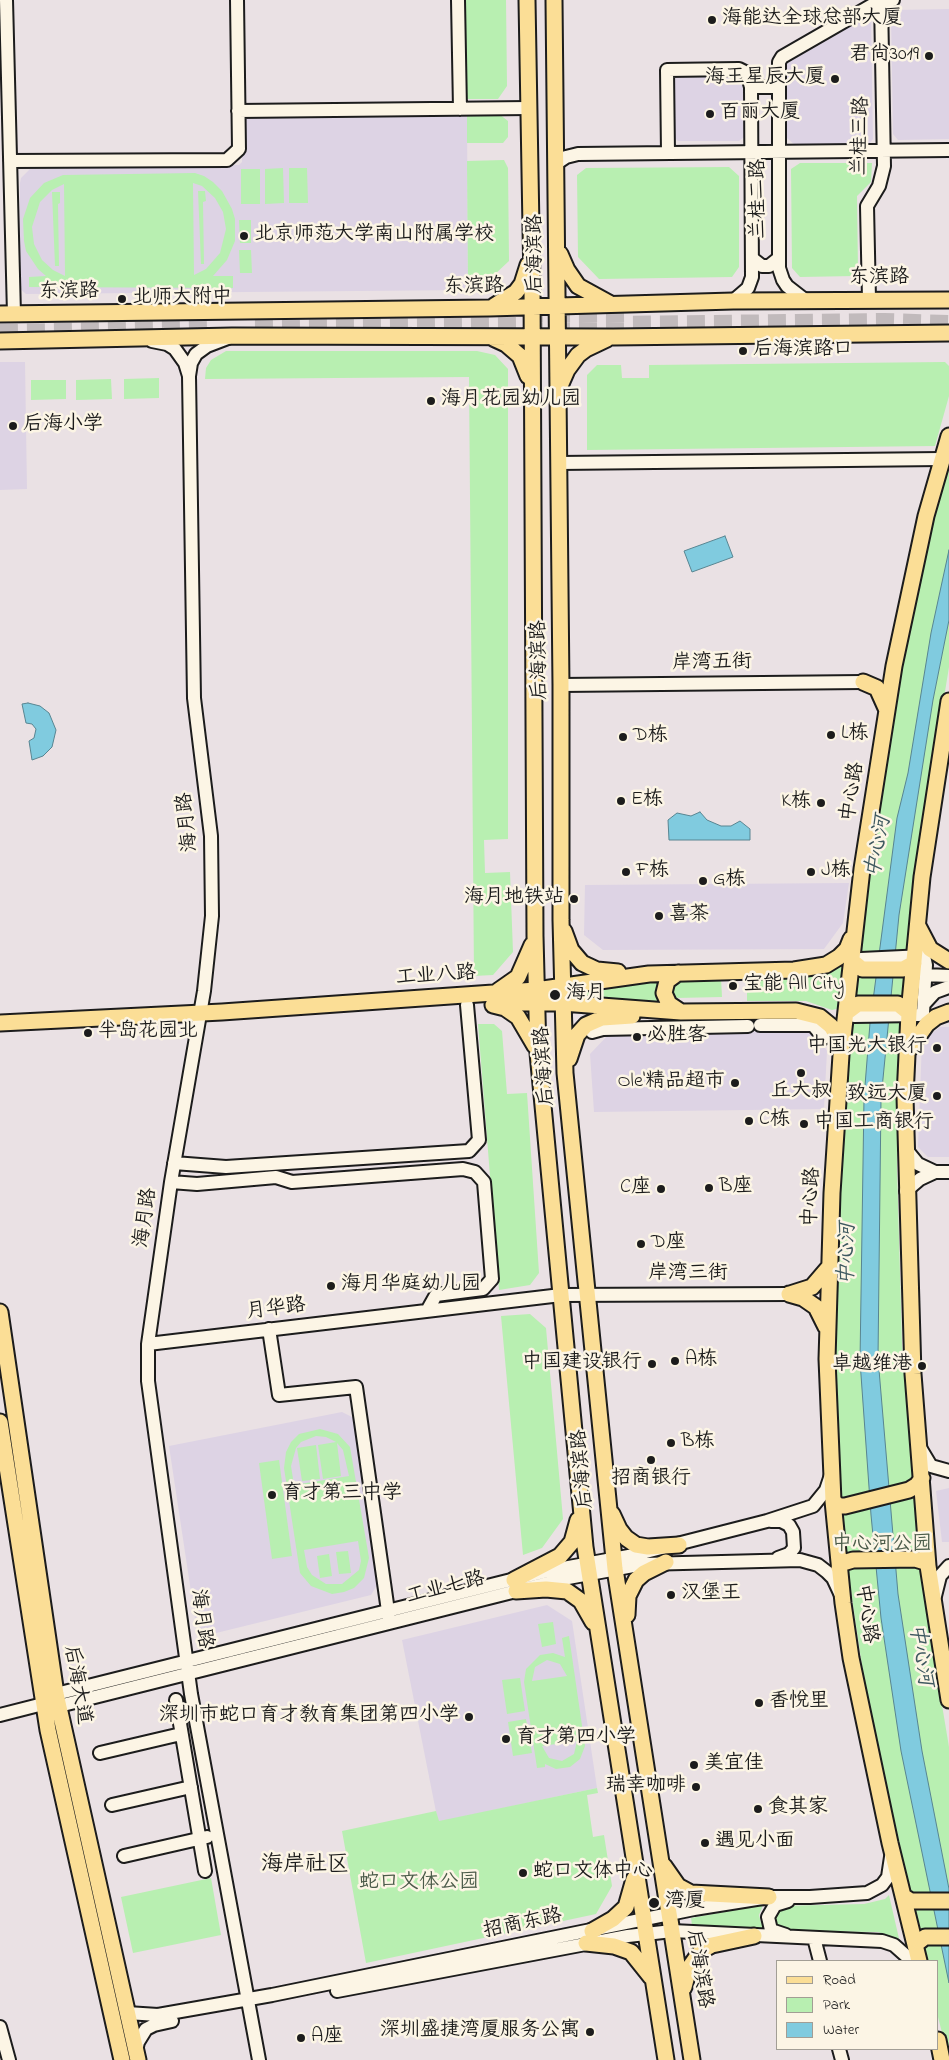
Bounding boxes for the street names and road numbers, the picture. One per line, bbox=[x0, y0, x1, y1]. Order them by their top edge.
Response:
street label: 兰桂三路 bbox=[849, 96, 875, 176]
street label: 兰桂二路 bbox=[748, 159, 772, 239]
street label: 后海滨路 bbox=[525, 214, 549, 294]
street label: 东滨路 bbox=[849, 267, 909, 291]
street label: 东滨路 bbox=[444, 275, 504, 301]
street label: 东滨路 bbox=[39, 280, 99, 306]
street label: 后海滨路 bbox=[528, 620, 554, 700]
street label: 岸湾五街 bbox=[672, 651, 752, 677]
street label: 中心路 bbox=[837, 760, 871, 824]
street label: 海月路 bbox=[174, 791, 204, 853]
street label: 工业八路 bbox=[395, 962, 477, 992]
street label: 后海滨路 bbox=[531, 1025, 561, 1107]
street label: 中心路 bbox=[799, 1166, 827, 1228]
street label: 海月路 bbox=[131, 1187, 163, 1249]
street label: 岸湾三街 bbox=[648, 1263, 728, 1287]
street label: 月华路 bbox=[245, 1294, 307, 1326]
street label: 后海滨路 bbox=[569, 1428, 599, 1510]
street label: 工业七路 bbox=[404, 1568, 488, 1610]
street label: 中心路 bbox=[849, 1583, 881, 1645]
street label: 海月路 bbox=[184, 1588, 216, 1650]
street label: 后海大道 bbox=[57, 1644, 95, 1726]
street label: 招商东路 bbox=[481, 1905, 565, 1945]
street label: 后海滨路 bbox=[680, 1928, 716, 2010]

